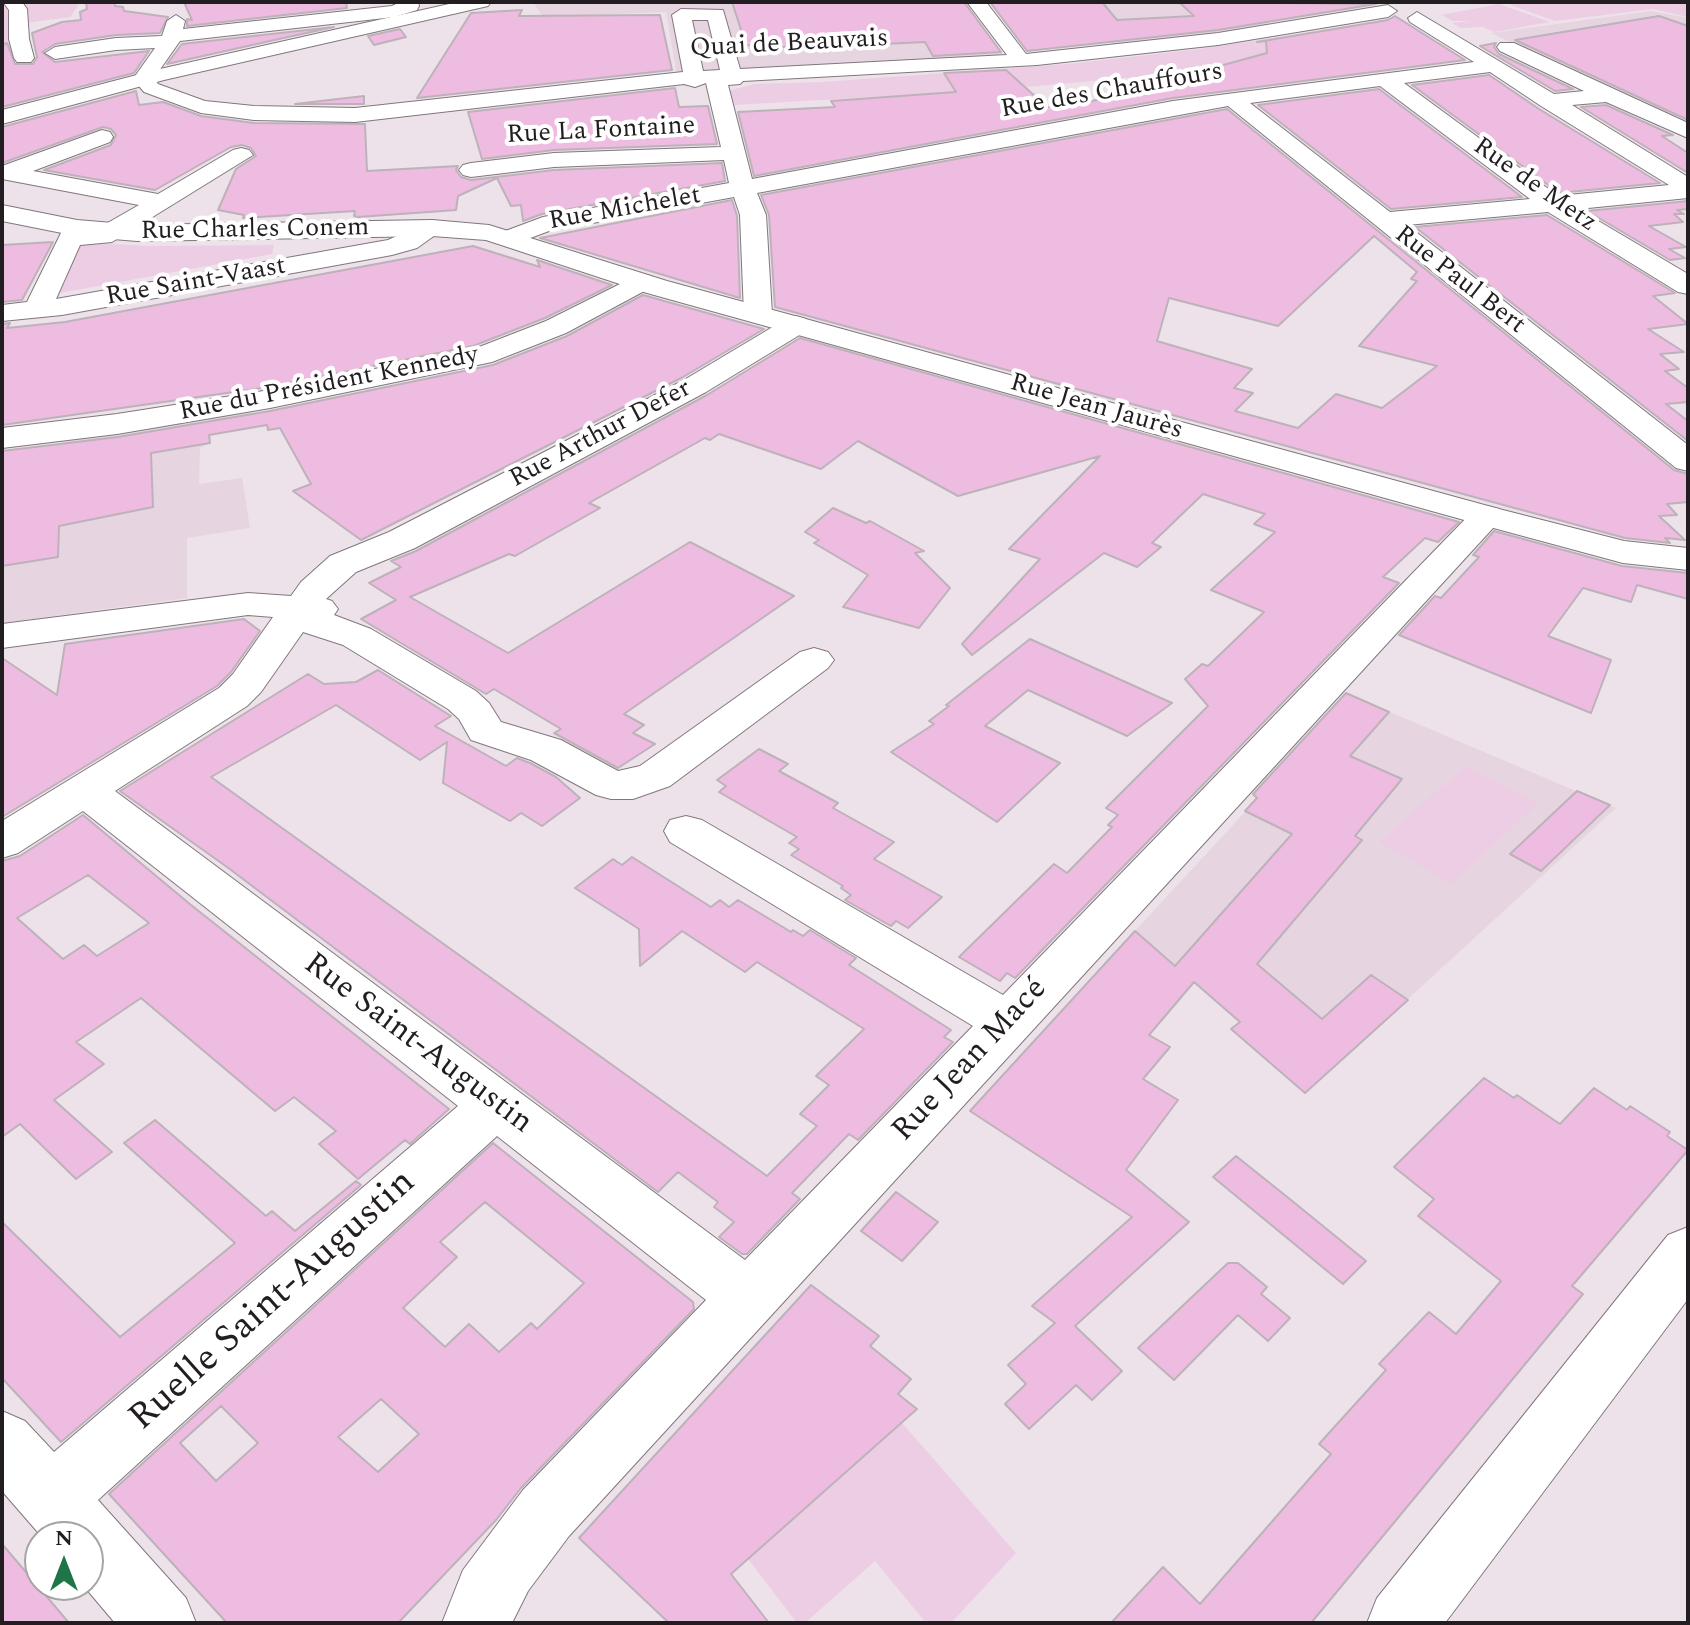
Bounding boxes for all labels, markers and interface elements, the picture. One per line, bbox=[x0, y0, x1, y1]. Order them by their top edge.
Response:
street label: Quai de Beauvais bbox=[689, 24, 889, 66]
street label: Rue des Chauffours bbox=[999, 57, 1225, 127]
street label: Rue La Fontaine bbox=[506, 111, 696, 153]
street label: Rue de Metz bbox=[1466, 132, 1602, 240]
street label: Rue Michelet bbox=[547, 181, 703, 239]
street label: Rue Charles Conem bbox=[140, 213, 370, 249]
street label: Rue Paul Bert bbox=[1387, 220, 1531, 342]
street label: Rue Saint-Vaast bbox=[104, 252, 288, 314]
street label: Rue du Président Kennedy bbox=[177, 341, 481, 429]
street label: Rue Jean Jaurès bbox=[1006, 368, 1186, 448]
street label: Rue Arthur Defer bbox=[505, 374, 697, 496]
street label: Rue Saint-Augustin bbox=[295, 946, 539, 1144]
street label: Rue Jean Macé bbox=[886, 971, 1056, 1151]
street label: Ruelle Saint-Augustin bbox=[122, 1162, 426, 1442]
north arrow bbox=[24, 1521, 104, 1601]
text: N bbox=[55, 1522, 73, 1555]

